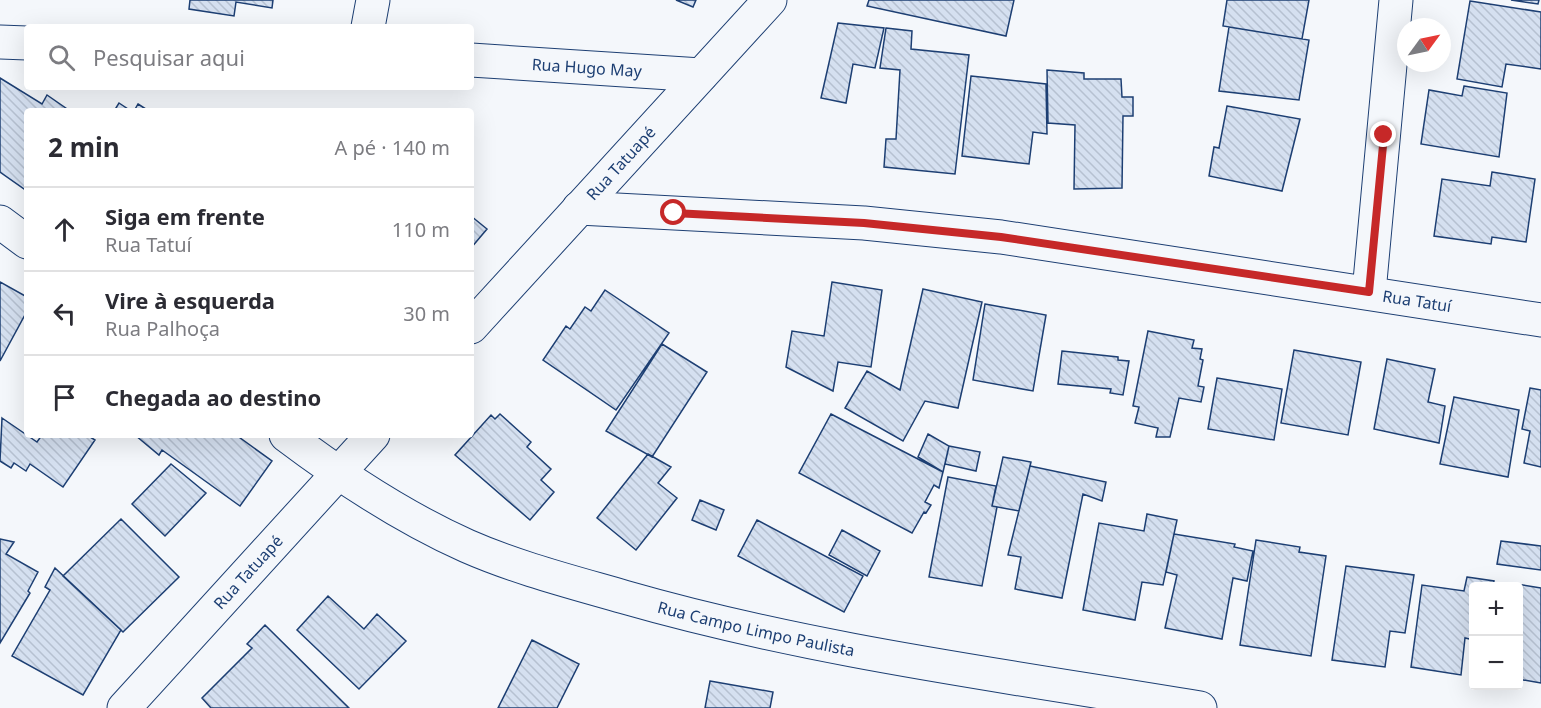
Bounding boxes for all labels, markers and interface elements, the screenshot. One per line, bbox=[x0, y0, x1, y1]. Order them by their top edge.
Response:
north arrow bbox=[1397, 18, 1451, 72]
search box bbox=[24, 24, 474, 90]
icon: search bbox=[45, 41, 78, 74]
text: Pesquisar aqui bbox=[93, 42, 245, 72]
street label: Rua Hugo May bbox=[531, 53, 643, 82]
street label: Rua Tatuapé bbox=[581, 121, 660, 205]
route end bbox=[1370, 121, 1396, 147]
text: 2 min bbox=[48, 129, 120, 165]
text: A pé · 140 m bbox=[334, 134, 450, 161]
route start bbox=[660, 199, 686, 225]
text: Siga em frente bbox=[105, 201, 265, 231]
icon: ahead bbox=[48, 213, 81, 246]
text: 110 m bbox=[392, 216, 450, 243]
text: Rua Tatuí bbox=[105, 231, 192, 258]
text: Vire à esquerda bbox=[105, 285, 275, 315]
street label: Rua Tatuí bbox=[1381, 285, 1454, 317]
icon: left bbox=[48, 297, 81, 330]
text: 30 m bbox=[403, 300, 450, 327]
text: Rua Palhoça bbox=[105, 315, 220, 342]
icon: arrive bbox=[48, 381, 81, 414]
text: Chegada ao destino bbox=[105, 382, 321, 412]
street label: Rua Tatuapé bbox=[208, 530, 288, 614]
map controls bbox=[1469, 582, 1523, 690]
button: + bbox=[1469, 582, 1523, 636]
street label: Rua Campo Limpo Paulista bbox=[655, 596, 857, 661]
button: − bbox=[1469, 636, 1523, 690]

